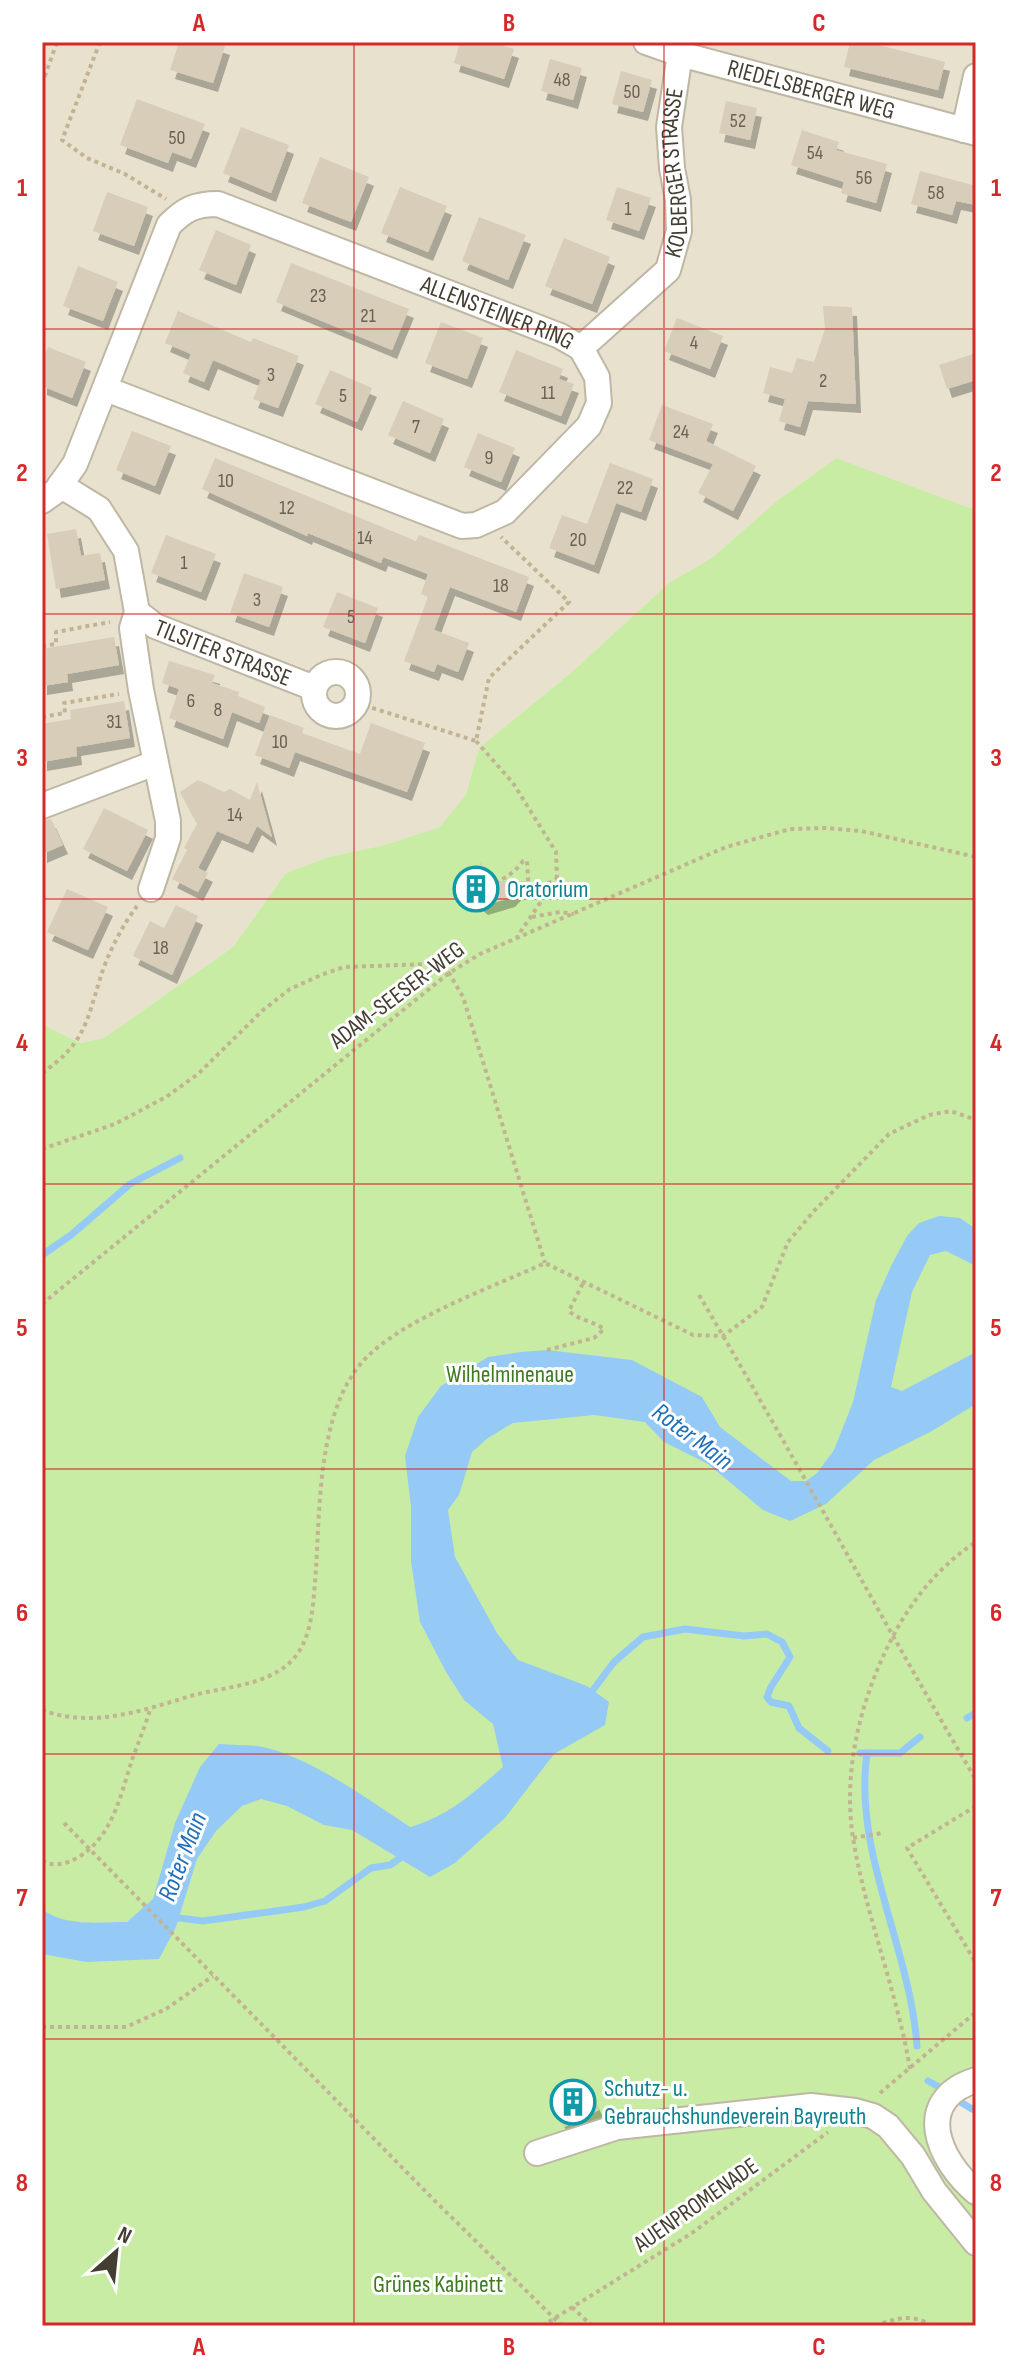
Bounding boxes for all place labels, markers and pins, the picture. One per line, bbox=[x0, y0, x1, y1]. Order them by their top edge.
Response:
building icon: Oratorium bbox=[452, 865, 500, 913]
place label: Oratorium bbox=[507, 875, 588, 904]
place label: Schutz- u. Gebrauchshundeverein Bayreuth bbox=[604, 2074, 866, 2131]
building icon: Schutz- u. Gebrauchshundeverein Bayreuth bbox=[549, 2078, 597, 2126]

